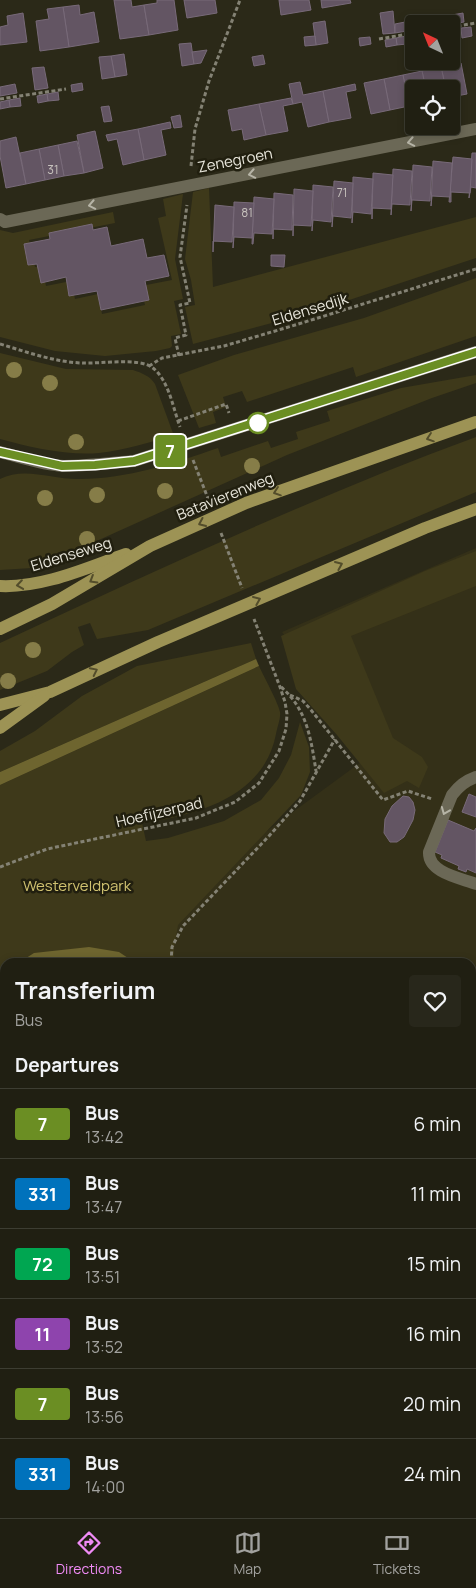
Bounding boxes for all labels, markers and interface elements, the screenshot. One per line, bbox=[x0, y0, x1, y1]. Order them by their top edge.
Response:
north arrow bbox=[405, 15, 460, 70]
map controls bbox=[405, 15, 460, 135]
button: locate bbox=[405, 80, 460, 135]
one-way arrow bbox=[407, 136, 415, 147]
street label: Zenegroen bbox=[196, 142, 274, 178]
house number: 31 bbox=[47, 161, 59, 178]
one-way arrow bbox=[247, 168, 256, 178]
house number: 71 bbox=[337, 184, 347, 201]
one-way arrow bbox=[88, 199, 97, 209]
house number: 81 bbox=[241, 204, 253, 221]
street label: Eldensedijk bbox=[269, 287, 351, 331]
unlabelled marker bbox=[247, 412, 269, 434]
one-way arrow bbox=[426, 432, 435, 442]
line badge: 7 bbox=[154, 435, 186, 467]
text: 7 bbox=[165, 439, 175, 463]
street label: Batavierenweg bbox=[173, 467, 277, 525]
one-way arrow bbox=[273, 486, 281, 496]
one-way arrow bbox=[198, 516, 207, 527]
street label: Eldenseweg bbox=[28, 532, 114, 576]
one-way arrow bbox=[334, 560, 343, 571]
one-way arrow bbox=[89, 574, 98, 584]
one-way arrow bbox=[15, 579, 23, 590]
one-way arrow bbox=[252, 595, 261, 606]
one-way arrow bbox=[89, 666, 98, 677]
street label: Hoefijzerpad bbox=[114, 792, 204, 832]
one-way arrow bbox=[441, 806, 451, 815]
park label: Westerveldpark bbox=[23, 875, 132, 896]
text: Transferium bbox=[15, 973, 155, 1006]
button: heart bbox=[409, 975, 461, 1027]
text: Bus bbox=[15, 1009, 43, 1031]
text: Departures bbox=[15, 1052, 119, 1078]
text: Bus bbox=[85, 1100, 119, 1126]
text: 6 min bbox=[414, 1111, 461, 1137]
text: 7 bbox=[38, 1112, 47, 1136]
text: 13:42 bbox=[85, 1126, 123, 1148]
text: Bus bbox=[85, 1170, 119, 1196]
text: 11 min bbox=[411, 1181, 461, 1207]
text: 331 bbox=[28, 1182, 57, 1206]
text: 13:47 bbox=[85, 1196, 122, 1218]
text: Bus bbox=[85, 1240, 119, 1266]
text: 15 min bbox=[407, 1251, 461, 1277]
text: 72 bbox=[32, 1252, 53, 1276]
text: 13:51 bbox=[85, 1266, 120, 1288]
text: Bus bbox=[85, 1310, 119, 1336]
text: 16 min bbox=[406, 1321, 461, 1347]
text: 11 bbox=[35, 1322, 50, 1346]
text: 13:52 bbox=[85, 1336, 123, 1358]
text: Bus bbox=[85, 1380, 119, 1406]
text: 20 min bbox=[403, 1391, 461, 1417]
text: 7 bbox=[38, 1392, 47, 1416]
text: 13:56 bbox=[85, 1406, 124, 1428]
text: Bus bbox=[85, 1450, 119, 1476]
text: 24 min bbox=[404, 1461, 461, 1487]
text: 331 bbox=[28, 1462, 57, 1486]
text: 14:00 bbox=[85, 1476, 125, 1498]
tab: Directions bbox=[56, 1529, 122, 1578]
tab: Map bbox=[234, 1529, 262, 1578]
tab: Tickets bbox=[373, 1529, 420, 1578]

